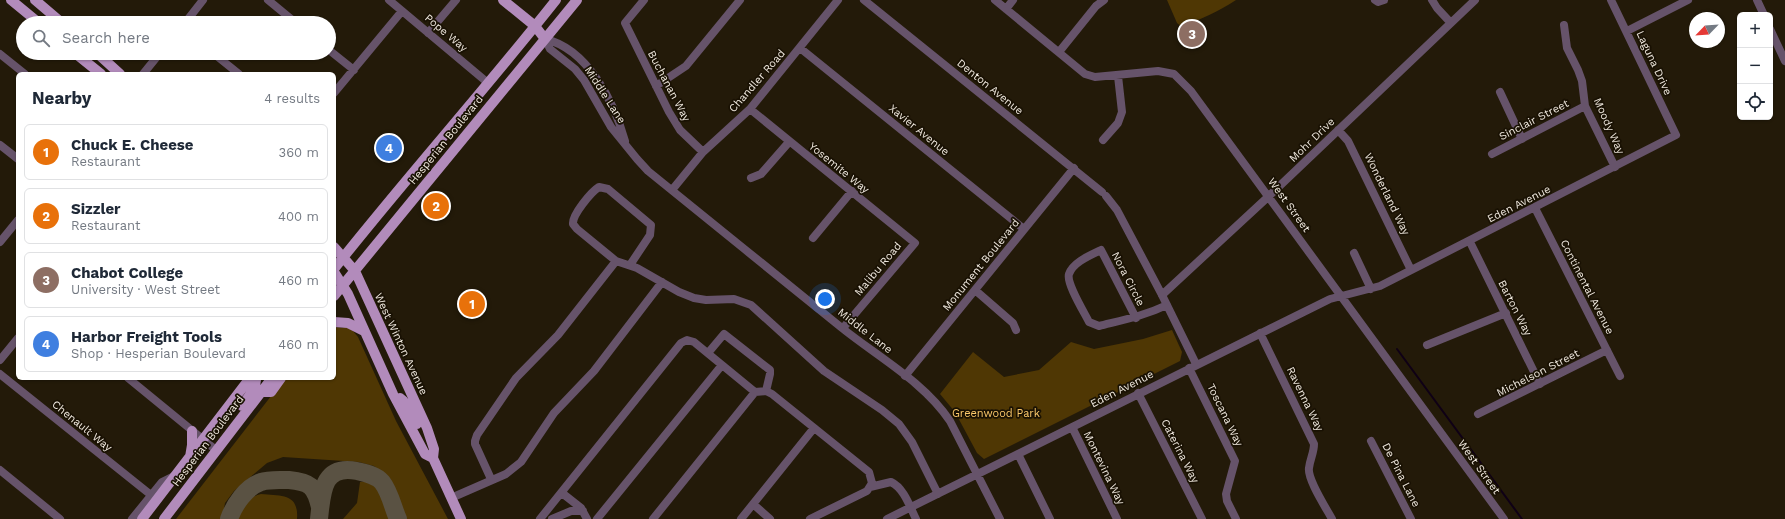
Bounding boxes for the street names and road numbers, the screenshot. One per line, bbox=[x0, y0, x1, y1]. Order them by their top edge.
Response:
street label: Pope Way bbox=[422, 11, 470, 55]
street label: Laguna Drive bbox=[1633, 29, 1675, 97]
street label: Chandler Road bbox=[726, 47, 788, 115]
street label: Buchanan Way bbox=[645, 48, 693, 124]
street label: Denton Avenue bbox=[954, 56, 1026, 118]
street label: Middle Lane bbox=[582, 64, 628, 126]
street label: Hesperian Boulevard bbox=[406, 93, 486, 187]
street label: Moody Way bbox=[1591, 96, 1627, 156]
street label: Sinclair Street bbox=[1497, 97, 1571, 143]
street label: Xavier Avenue bbox=[886, 102, 952, 158]
street label: Mohr Drive bbox=[1287, 115, 1337, 165]
street label: Yosemite Way bbox=[806, 140, 872, 196]
street label: Wonderland Way bbox=[1361, 151, 1413, 238]
street label: West Street bbox=[1265, 175, 1313, 235]
street label: Eden Avenue bbox=[1485, 183, 1553, 225]
street label: Monument Boulevard bbox=[940, 216, 1022, 314]
street label: Continental Avenue bbox=[1558, 238, 1616, 336]
street label: Malibu Road bbox=[852, 239, 904, 299]
street label: Nora Circle bbox=[1109, 250, 1147, 308]
street label: Barton Way bbox=[1495, 278, 1535, 338]
street label: West Winton Avenue bbox=[372, 291, 430, 397]
street label: Middle Lane bbox=[835, 306, 895, 356]
street label: Michelson Street bbox=[1494, 346, 1582, 399]
street label: Ravenna Way bbox=[1284, 365, 1326, 434]
street label: Eden Avenue bbox=[1088, 368, 1156, 410]
street label: Toscana Way bbox=[1204, 382, 1246, 449]
street label: Hesperian Boulevard bbox=[169, 393, 247, 489]
street label: Chenault Way bbox=[49, 398, 115, 454]
street label: Caterina Way bbox=[1158, 417, 1202, 485]
street label: Montevina Way bbox=[1081, 429, 1128, 507]
street label: West Street bbox=[1455, 437, 1503, 497]
street label: De Pina Lane bbox=[1379, 441, 1423, 509]

